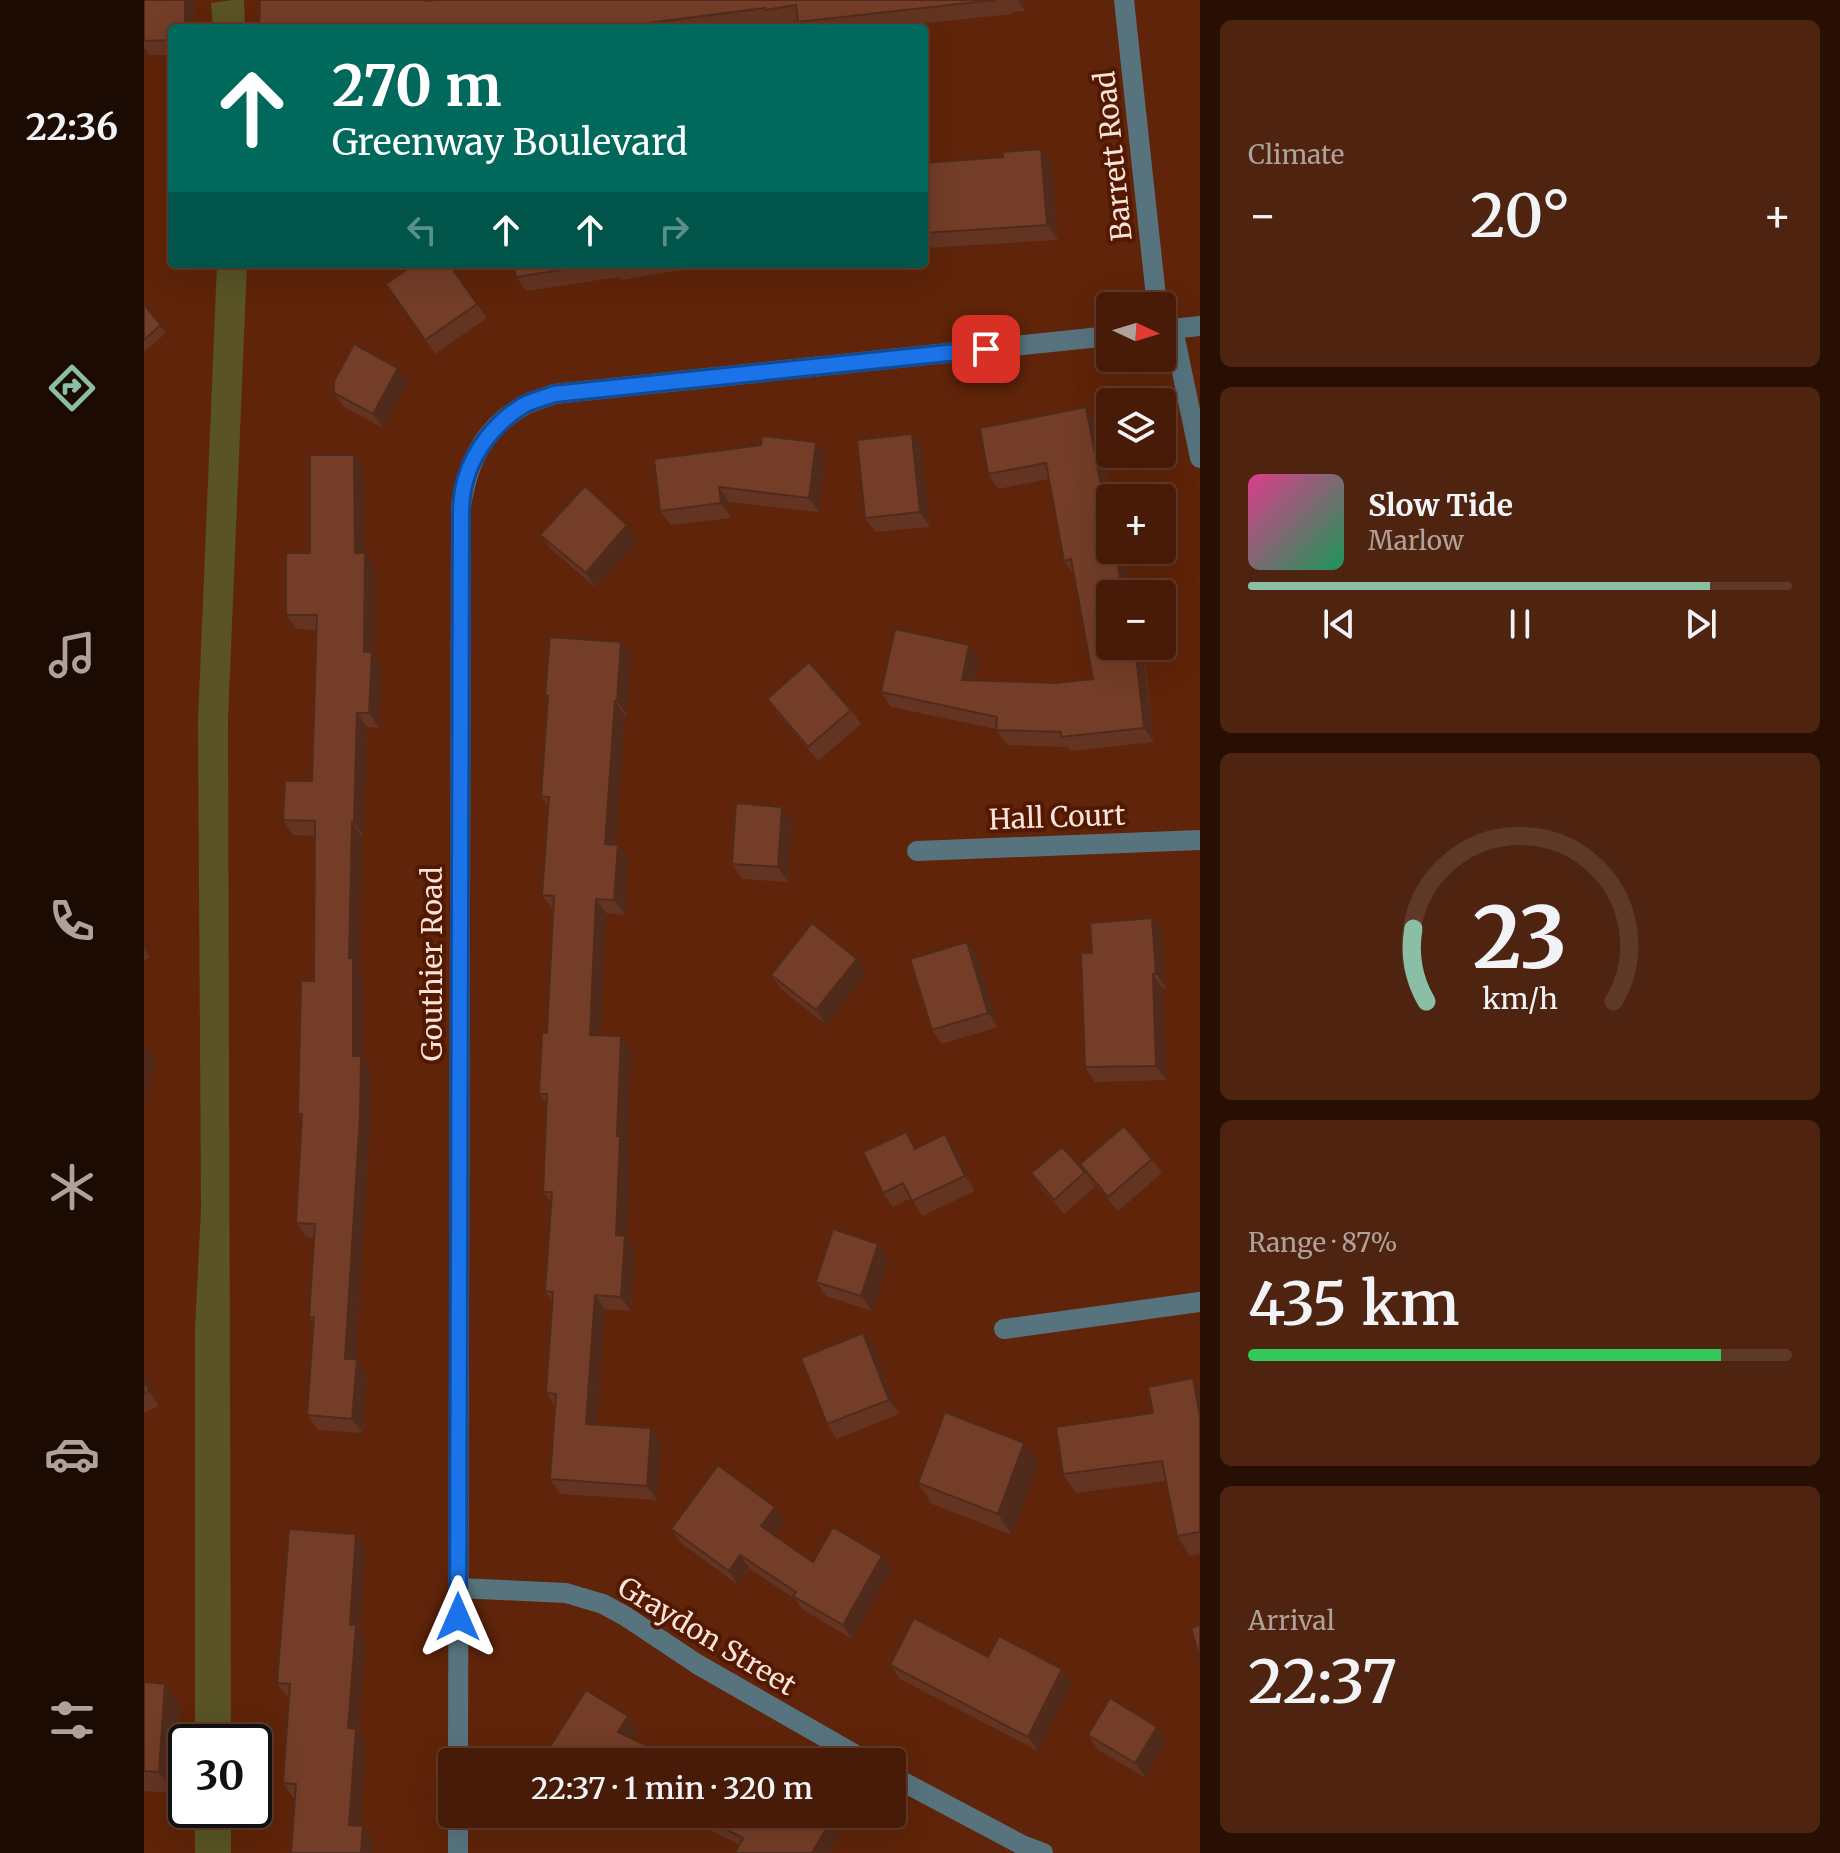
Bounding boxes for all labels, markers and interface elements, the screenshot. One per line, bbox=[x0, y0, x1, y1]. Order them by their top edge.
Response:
text: 270 m bbox=[332, 51, 502, 121]
icon: ahead bbox=[200, 56, 304, 160]
street label: Barrett Road bbox=[1086, 69, 1140, 243]
text: 22:36 bbox=[26, 105, 118, 150]
text: Greenway Boulevard bbox=[332, 120, 688, 165]
text: Climate bbox=[1248, 138, 1344, 171]
text: 20° bbox=[1470, 178, 1570, 253]
text: − bbox=[1248, 188, 1277, 243]
text: + bbox=[1763, 188, 1792, 243]
icon: left bbox=[400, 208, 444, 252]
icon: ahead bbox=[484, 208, 528, 252]
icon: ahead bbox=[568, 208, 612, 252]
icon: right bbox=[652, 208, 696, 252]
north arrow bbox=[1096, 292, 1176, 372]
map controls bbox=[1096, 292, 1176, 660]
pin bbox=[952, 315, 1020, 383]
icon: arrive bbox=[964, 327, 1008, 371]
icon: directions bbox=[44, 360, 100, 416]
button: layers bbox=[1096, 388, 1176, 468]
button: + bbox=[1096, 484, 1176, 564]
text: Slow Tide bbox=[1368, 486, 1513, 524]
text: Marlow bbox=[1368, 524, 1464, 557]
button: − bbox=[1096, 580, 1176, 660]
icon: previous bbox=[1317, 602, 1361, 646]
icon: pause bbox=[1498, 602, 1542, 646]
icon: next bbox=[1679, 602, 1723, 646]
icon: music bbox=[44, 627, 100, 683]
street label: Hall Court bbox=[988, 797, 1126, 837]
street label: Gouthier Road bbox=[414, 867, 450, 1061]
text: 23 bbox=[1473, 886, 1567, 991]
icon: phone bbox=[44, 893, 100, 949]
text: km/h bbox=[1482, 982, 1558, 1018]
icon: climate bbox=[44, 1159, 100, 1215]
text: Range · 87% bbox=[1248, 1226, 1398, 1259]
text: 435 km bbox=[1248, 1266, 1460, 1341]
icon: car bbox=[44, 1426, 100, 1482]
street label: Graydon Street bbox=[611, 1569, 803, 1703]
position arrow bbox=[416, 1575, 500, 1659]
text: Arrival bbox=[1248, 1604, 1335, 1637]
text: 22:37 bbox=[1248, 1644, 1397, 1719]
icon: filters bbox=[44, 1692, 100, 1748]
speed limit sign: 30 bbox=[168, 1724, 272, 1828]
text: 22:37 · 1 min · 320 m bbox=[531, 1769, 813, 1807]

